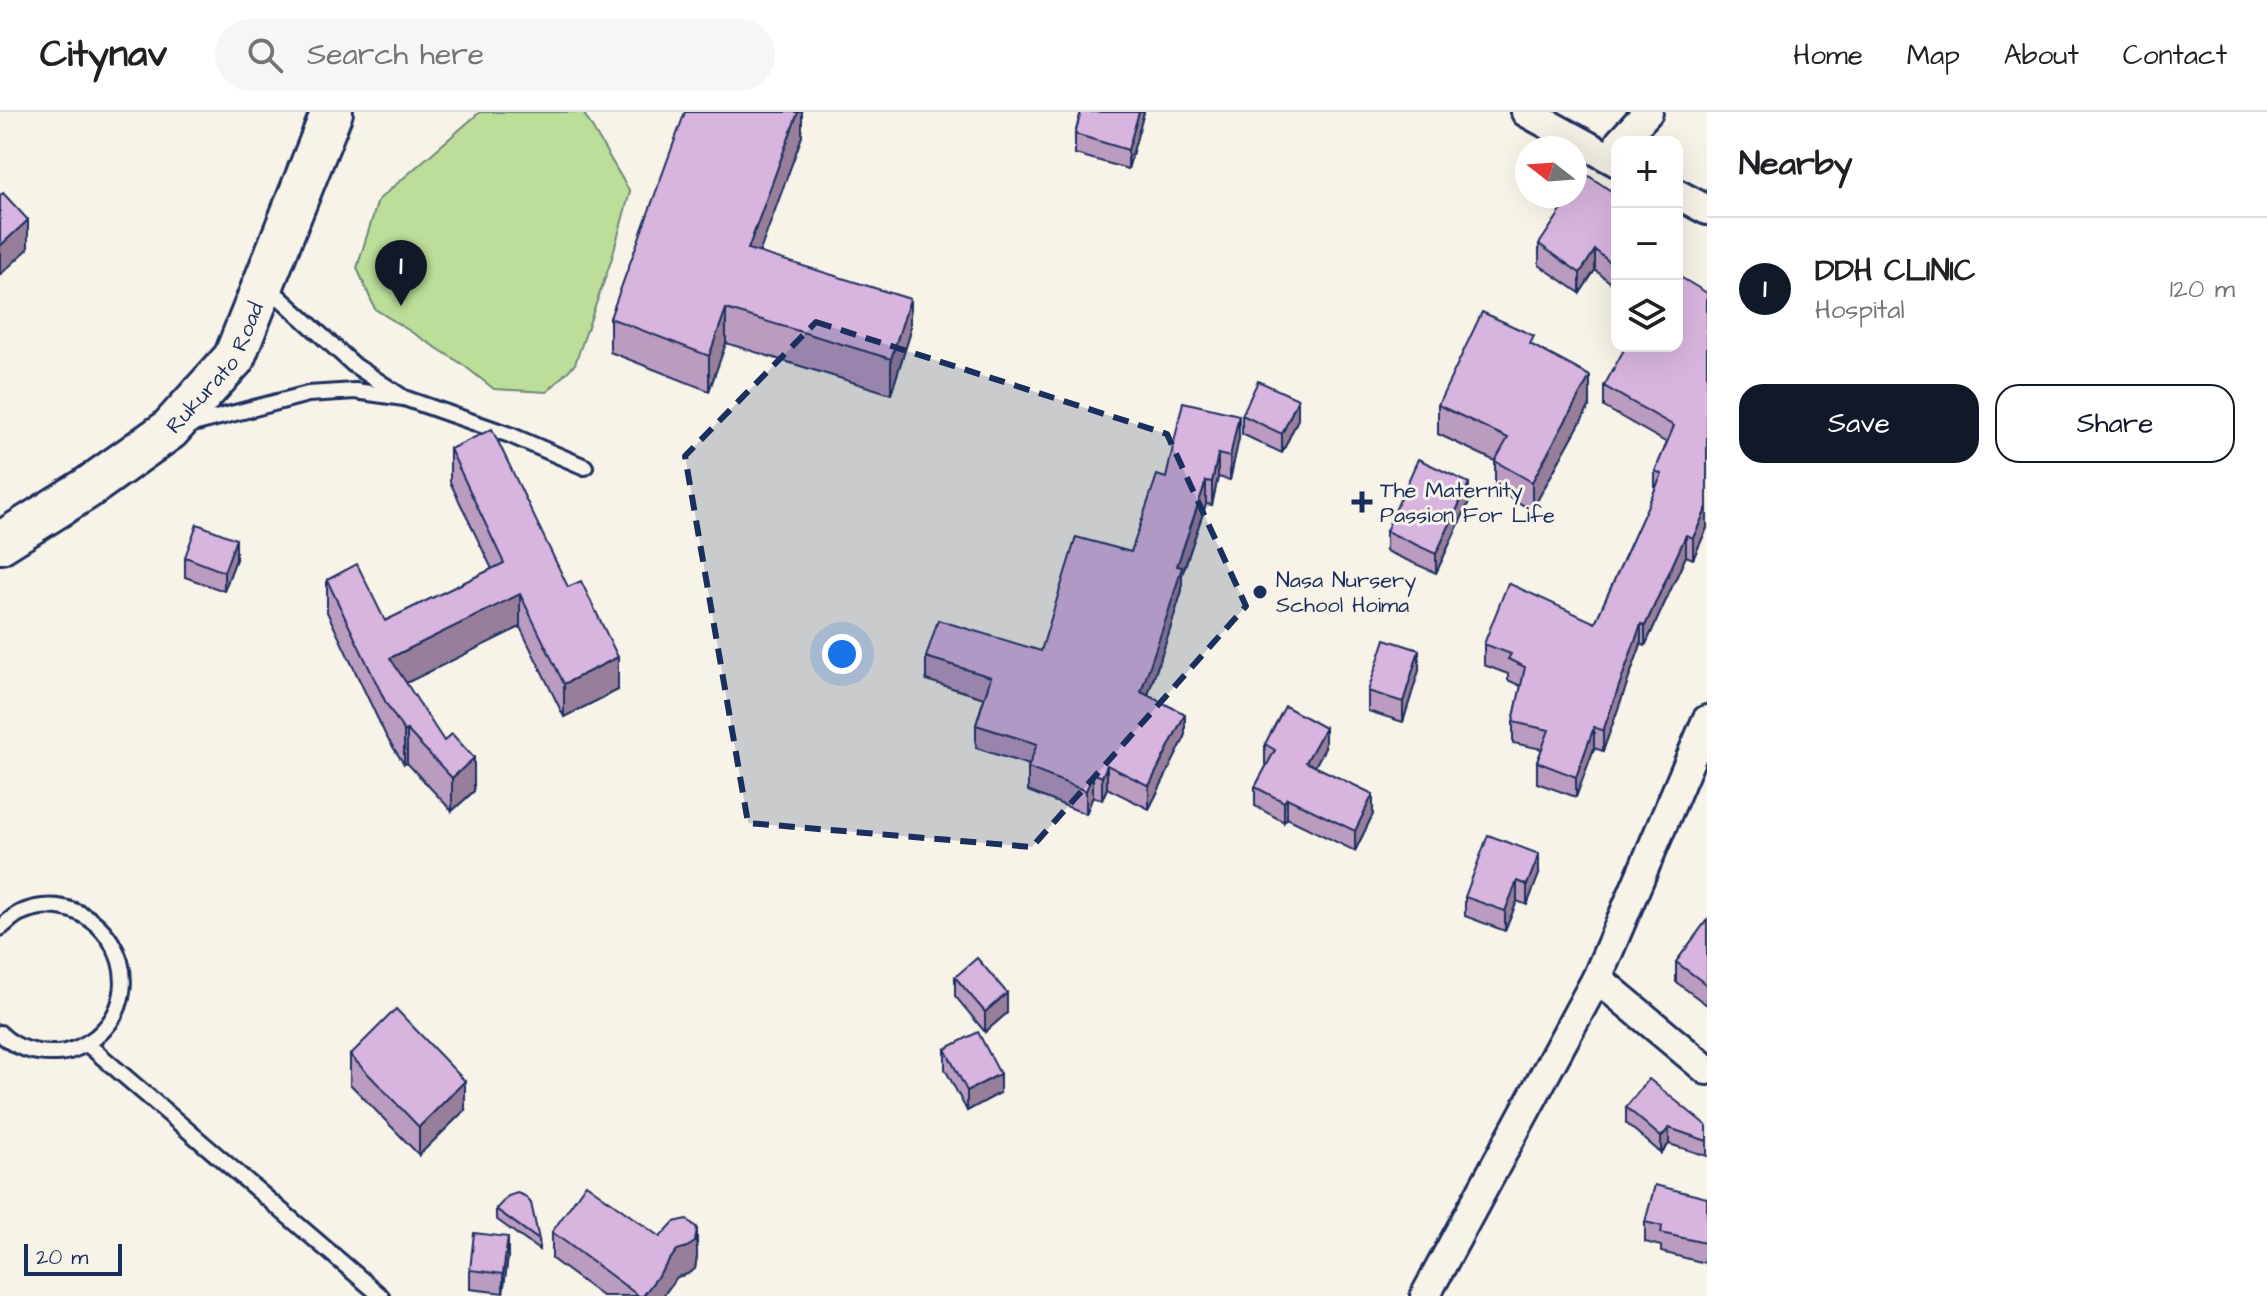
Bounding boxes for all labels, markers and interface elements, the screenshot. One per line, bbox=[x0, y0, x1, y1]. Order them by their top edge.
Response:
search box bbox=[215, 19, 775, 91]
text: Citynav bbox=[40, 29, 167, 81]
icon: search bbox=[243, 33, 287, 77]
text: Search here bbox=[307, 34, 484, 76]
text: Home bbox=[1793, 36, 1863, 75]
text: Map bbox=[1907, 36, 1960, 75]
text: About bbox=[2004, 36, 2079, 75]
text: Contact bbox=[2123, 36, 2227, 75]
north arrow bbox=[1515, 136, 1587, 208]
map controls bbox=[1611, 136, 1683, 352]
button: + bbox=[1611, 136, 1683, 208]
text: Nearby bbox=[1739, 140, 1853, 188]
button: − bbox=[1611, 208, 1683, 280]
pin: 1 bbox=[375, 240, 427, 306]
text: DDH CLINIC bbox=[1815, 250, 1975, 292]
text: 1 bbox=[1763, 271, 1767, 307]
text: 120 m bbox=[2170, 271, 2235, 307]
button: layers bbox=[1611, 280, 1683, 352]
text: Hospital bbox=[1815, 292, 1905, 328]
street label: Rukurato Road bbox=[159, 298, 272, 441]
button: Save bbox=[1739, 384, 1979, 463]
button: Share bbox=[1995, 384, 2235, 463]
place label: The Maternity Passion For Life bbox=[1380, 475, 1555, 531]
marker: The Maternity Passion For Life bbox=[1351, 491, 1373, 513]
place label: Nasa Nursery School Hoima bbox=[1276, 565, 1416, 621]
marker: Nasa Nursery School Hoima bbox=[1251, 583, 1269, 601]
your location bbox=[822, 634, 862, 674]
scale bar bbox=[24, 1240, 122, 1276]
text: 20 m bbox=[36, 1242, 88, 1273]

